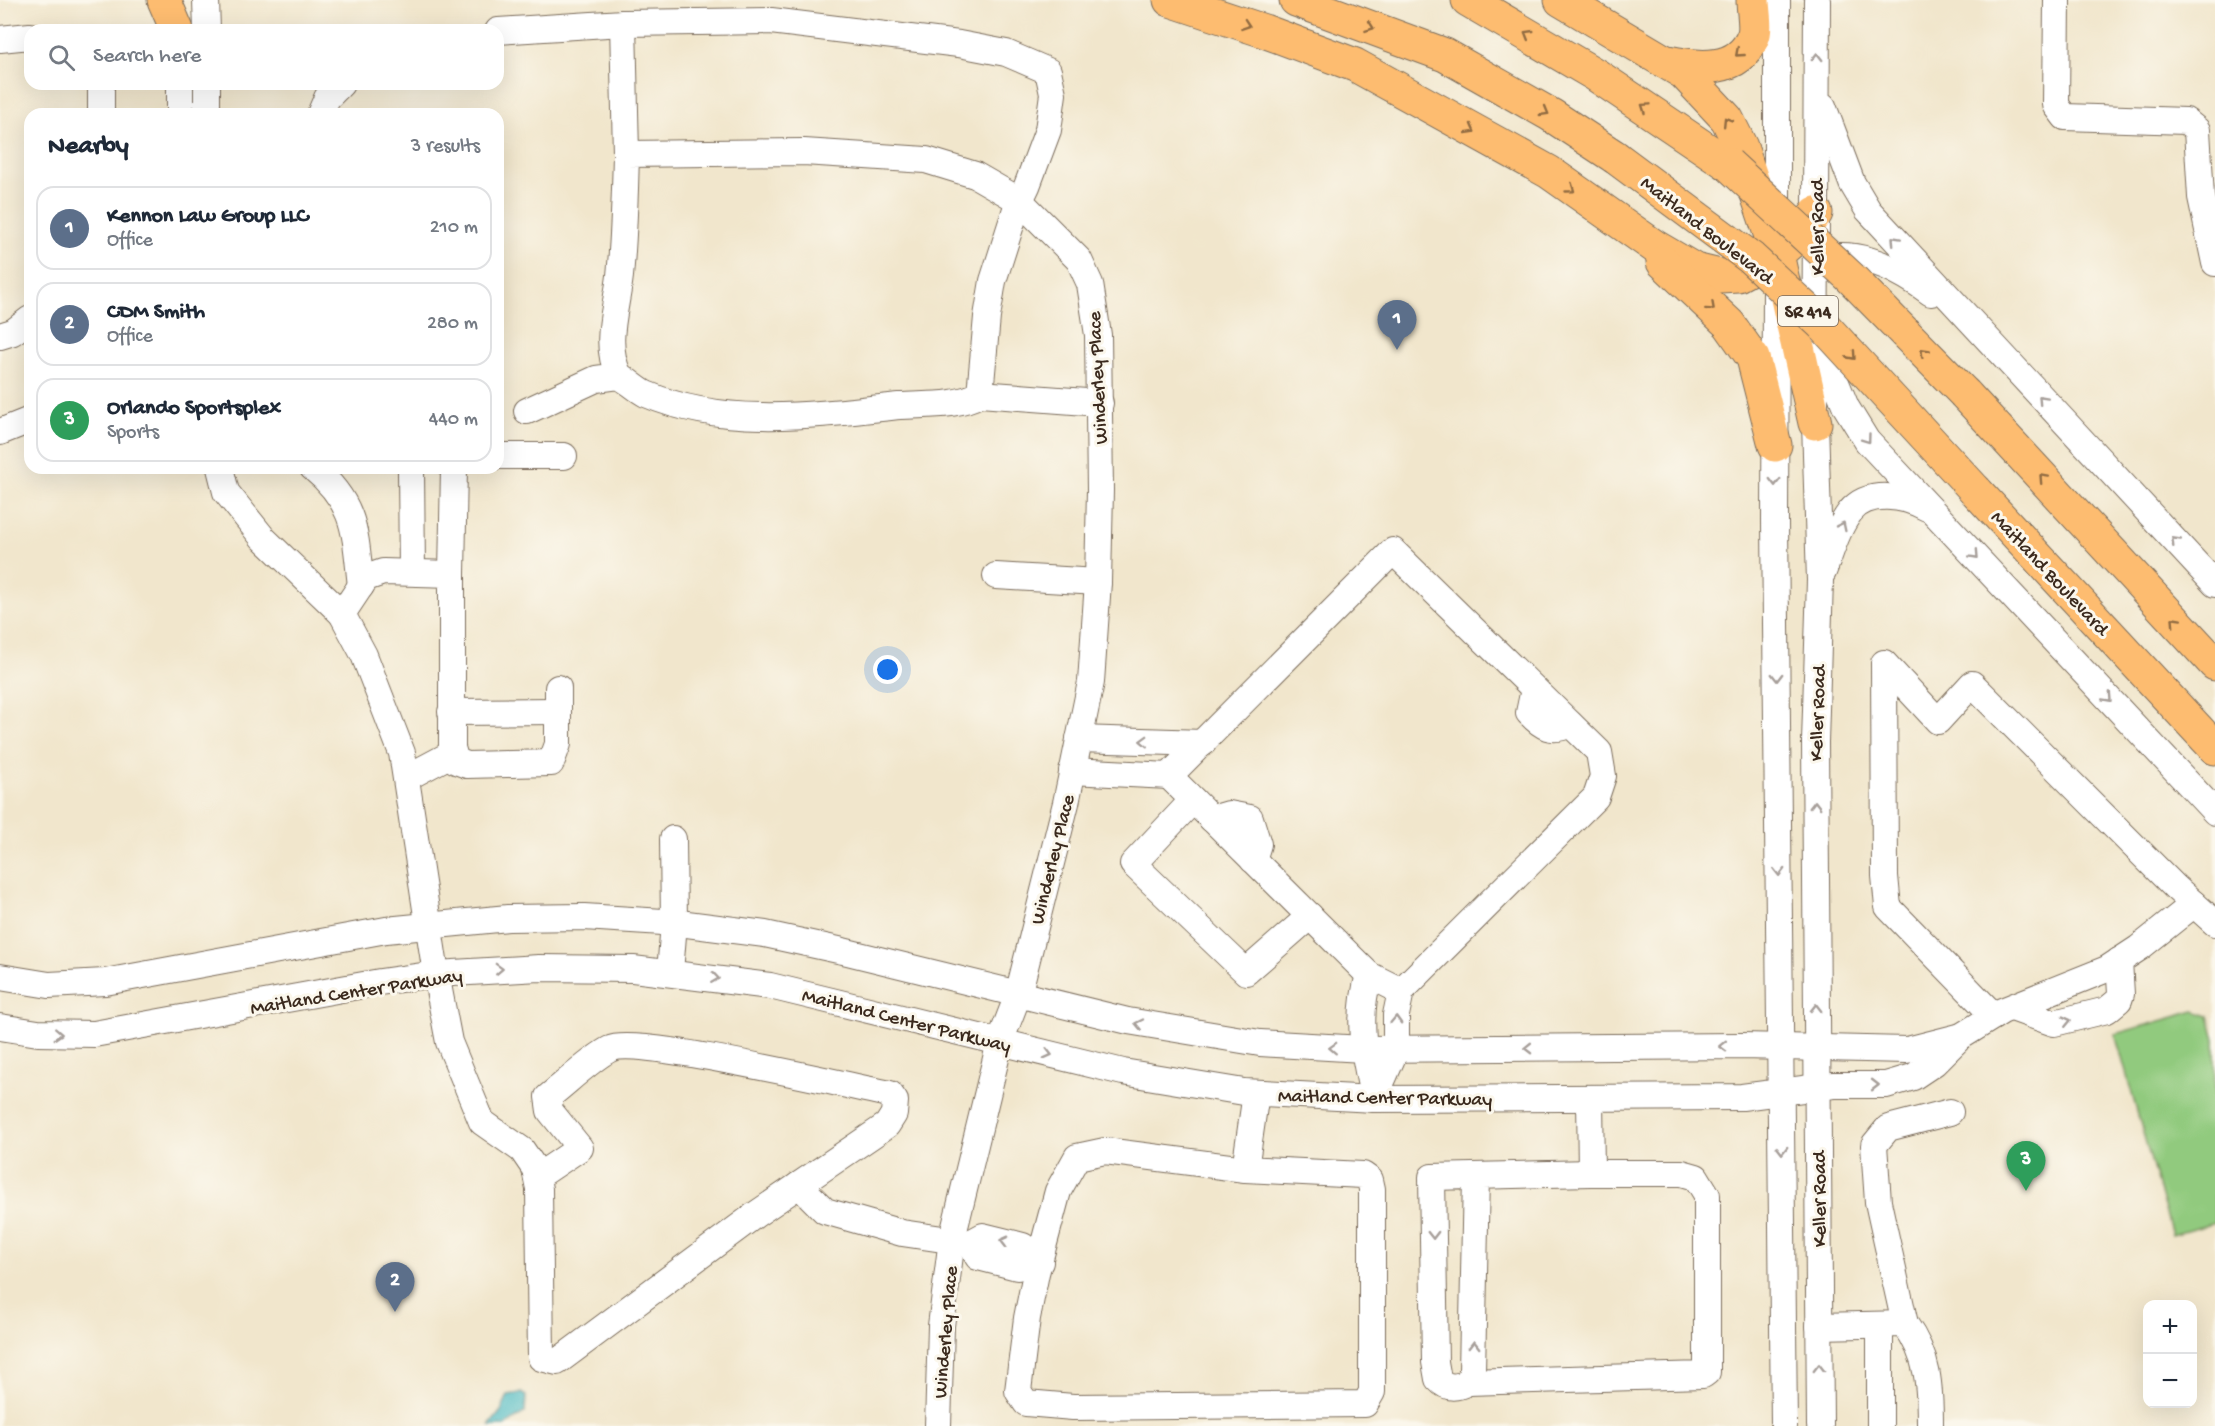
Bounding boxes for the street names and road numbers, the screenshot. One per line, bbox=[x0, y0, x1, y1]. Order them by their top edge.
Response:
street label: Maitland Boulevard bbox=[1635, 173, 1779, 292]
street label: Keller Road bbox=[1808, 177, 1831, 275]
road number: SR 414 bbox=[1778, 296, 1838, 326]
street label: Winderley Place bbox=[1084, 310, 1114, 445]
street label: Maitland Boulevard bbox=[1985, 507, 2114, 643]
street label: Keller Road bbox=[1806, 662, 1833, 761]
street label: Winderley Place bbox=[1027, 792, 1082, 927]
street label: Maitland Center Parkway bbox=[249, 965, 464, 1022]
street label: Maitland Center Parkway bbox=[799, 985, 1013, 1060]
street label: Maitland Center Parkway bbox=[1278, 1086, 1493, 1113]
street label: Keller Road bbox=[1810, 1149, 1833, 1247]
street label: Winderley Place bbox=[930, 1264, 965, 1400]

